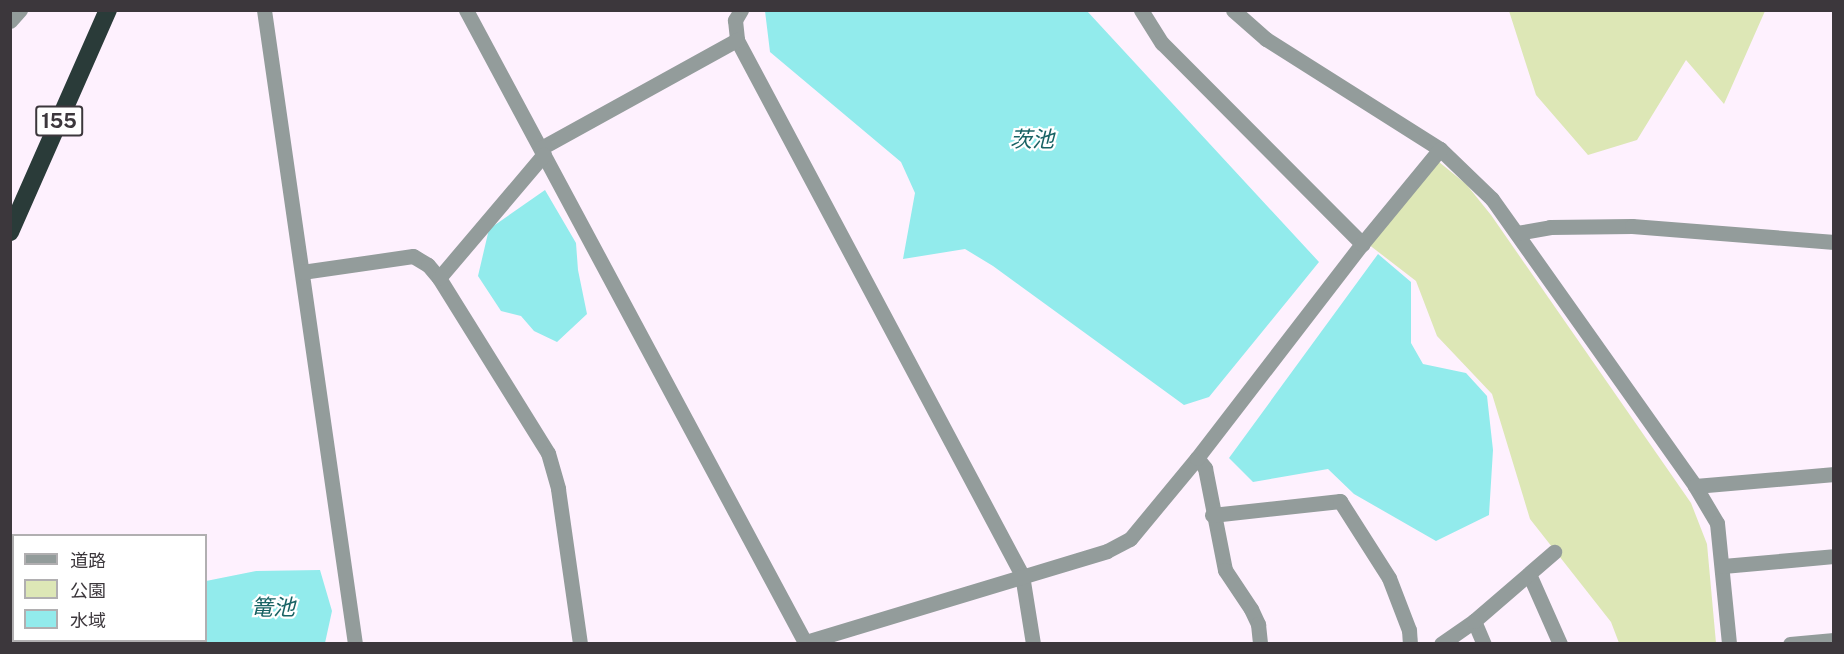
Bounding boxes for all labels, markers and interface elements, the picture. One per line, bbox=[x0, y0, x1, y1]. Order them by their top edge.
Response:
road number: 155 bbox=[35, 104, 83, 138]
water label: 茨池 bbox=[1010, 127, 1054, 153]
legend bbox=[12, 534, 207, 642]
text: 道路 bbox=[70, 550, 106, 571]
text: 公園 bbox=[70, 580, 106, 601]
water label: 篭池 bbox=[251, 595, 295, 621]
text: 水域 bbox=[70, 610, 106, 631]

